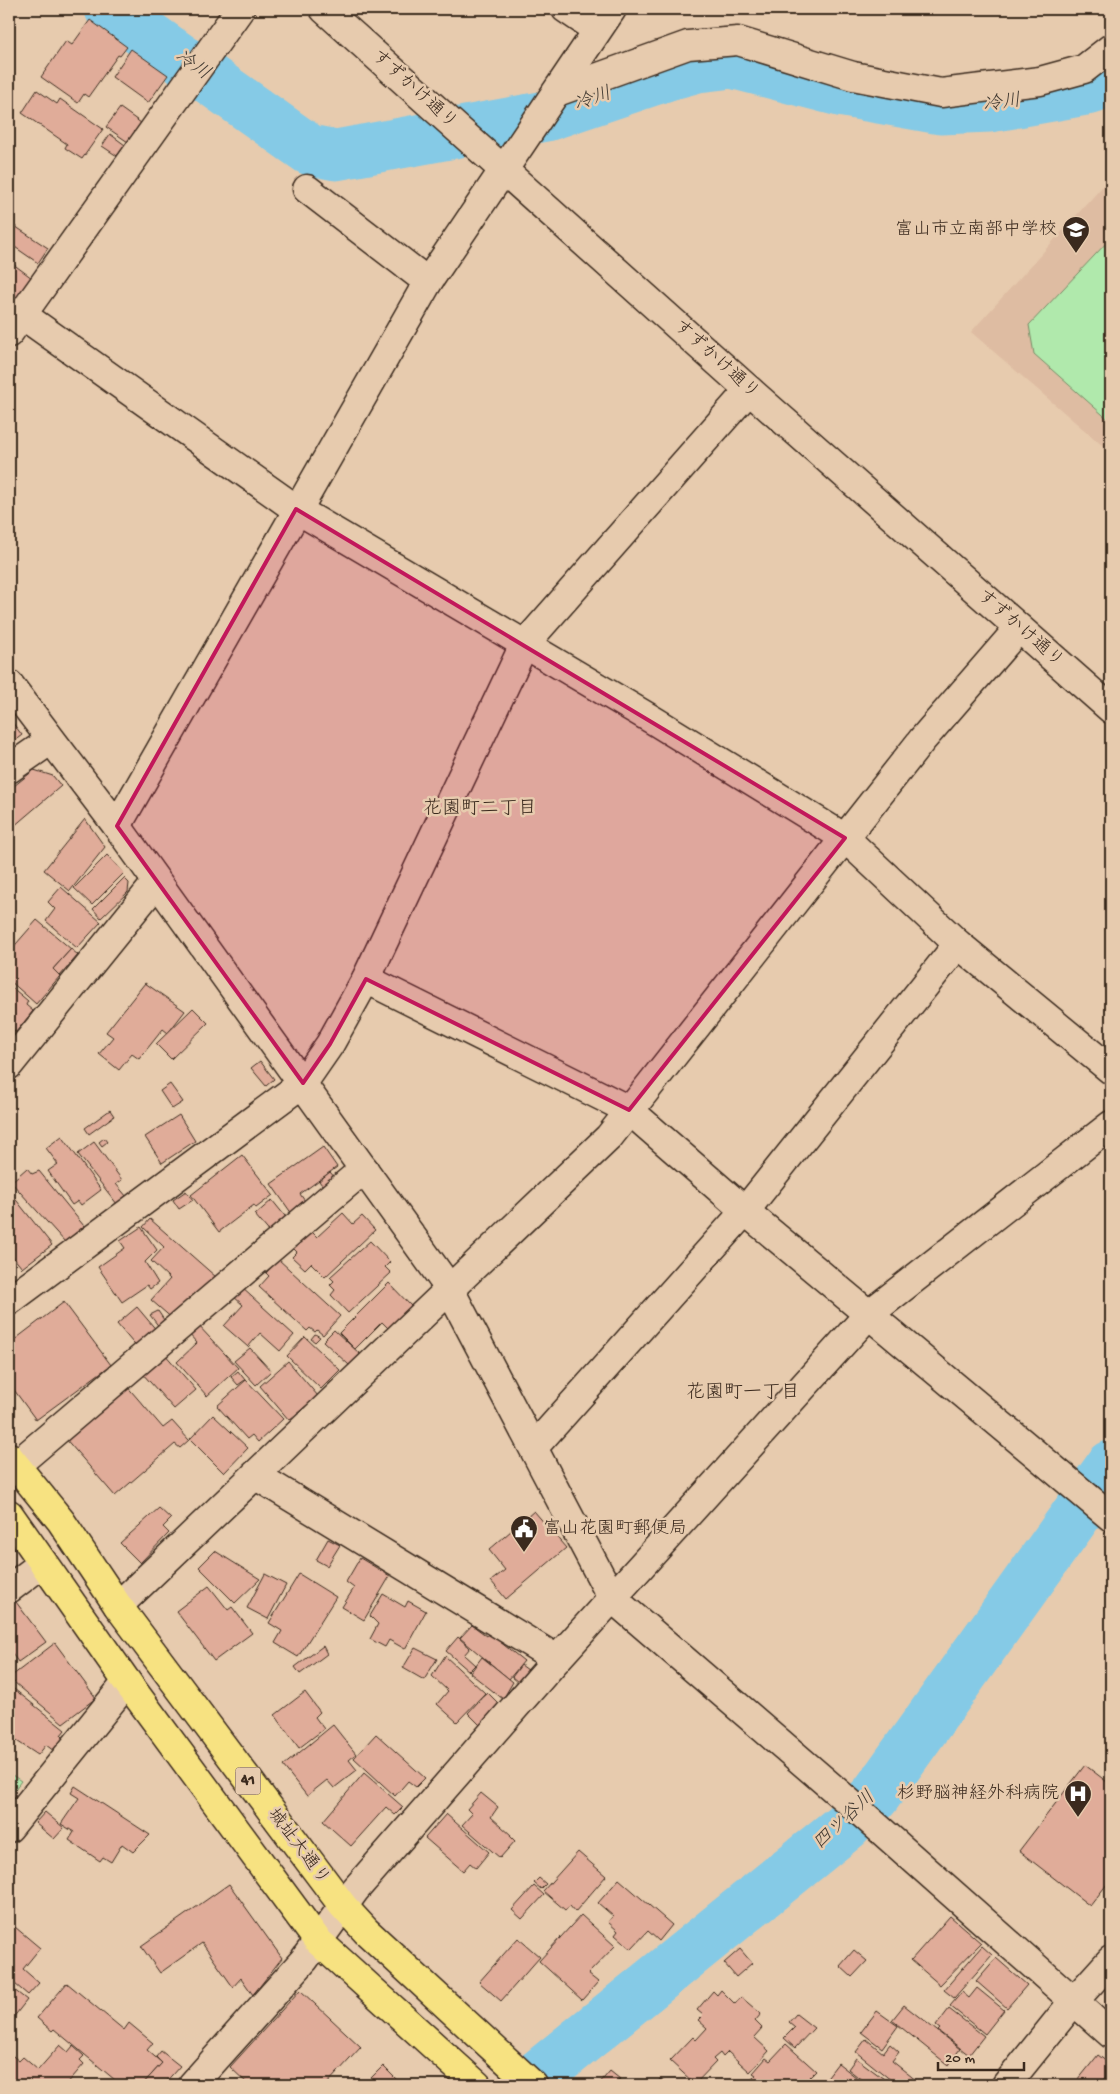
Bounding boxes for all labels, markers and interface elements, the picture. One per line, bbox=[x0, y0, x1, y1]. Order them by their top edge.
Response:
street label: すずかけ通り bbox=[367, 45, 462, 134]
water label: 冷川 bbox=[170, 46, 214, 86]
water label: 冷川 bbox=[571, 83, 615, 117]
water label: 冷川 bbox=[982, 90, 1022, 118]
school or university icon: 富山市立南部中学校 bbox=[1061, 215, 1091, 254]
place label: 富山市立南部中学校 bbox=[895, 219, 1057, 241]
street label: すずかけ通り bbox=[669, 315, 764, 404]
street label: すずかけ通り bbox=[972, 585, 1068, 672]
district label: 花園町二丁目 bbox=[423, 797, 537, 821]
district label: 花園町一丁目 bbox=[686, 1381, 800, 1405]
public building icon: 富山花園町郵便局 bbox=[509, 1514, 539, 1553]
place label: 富山花園町郵便局 bbox=[543, 1518, 687, 1540]
road number: 41 bbox=[236, 1768, 260, 1794]
hospital icon: 杉野脳神経外科病院 bbox=[1063, 1779, 1093, 1818]
place label: 杉野脳神経外科病院 bbox=[897, 1783, 1059, 1805]
water label: 四ツ谷川 bbox=[809, 1787, 881, 1855]
street label: 城址大通り bbox=[263, 1804, 334, 1889]
scale bar bbox=[938, 2039, 1024, 2071]
text: 20 m bbox=[945, 2050, 975, 2068]

